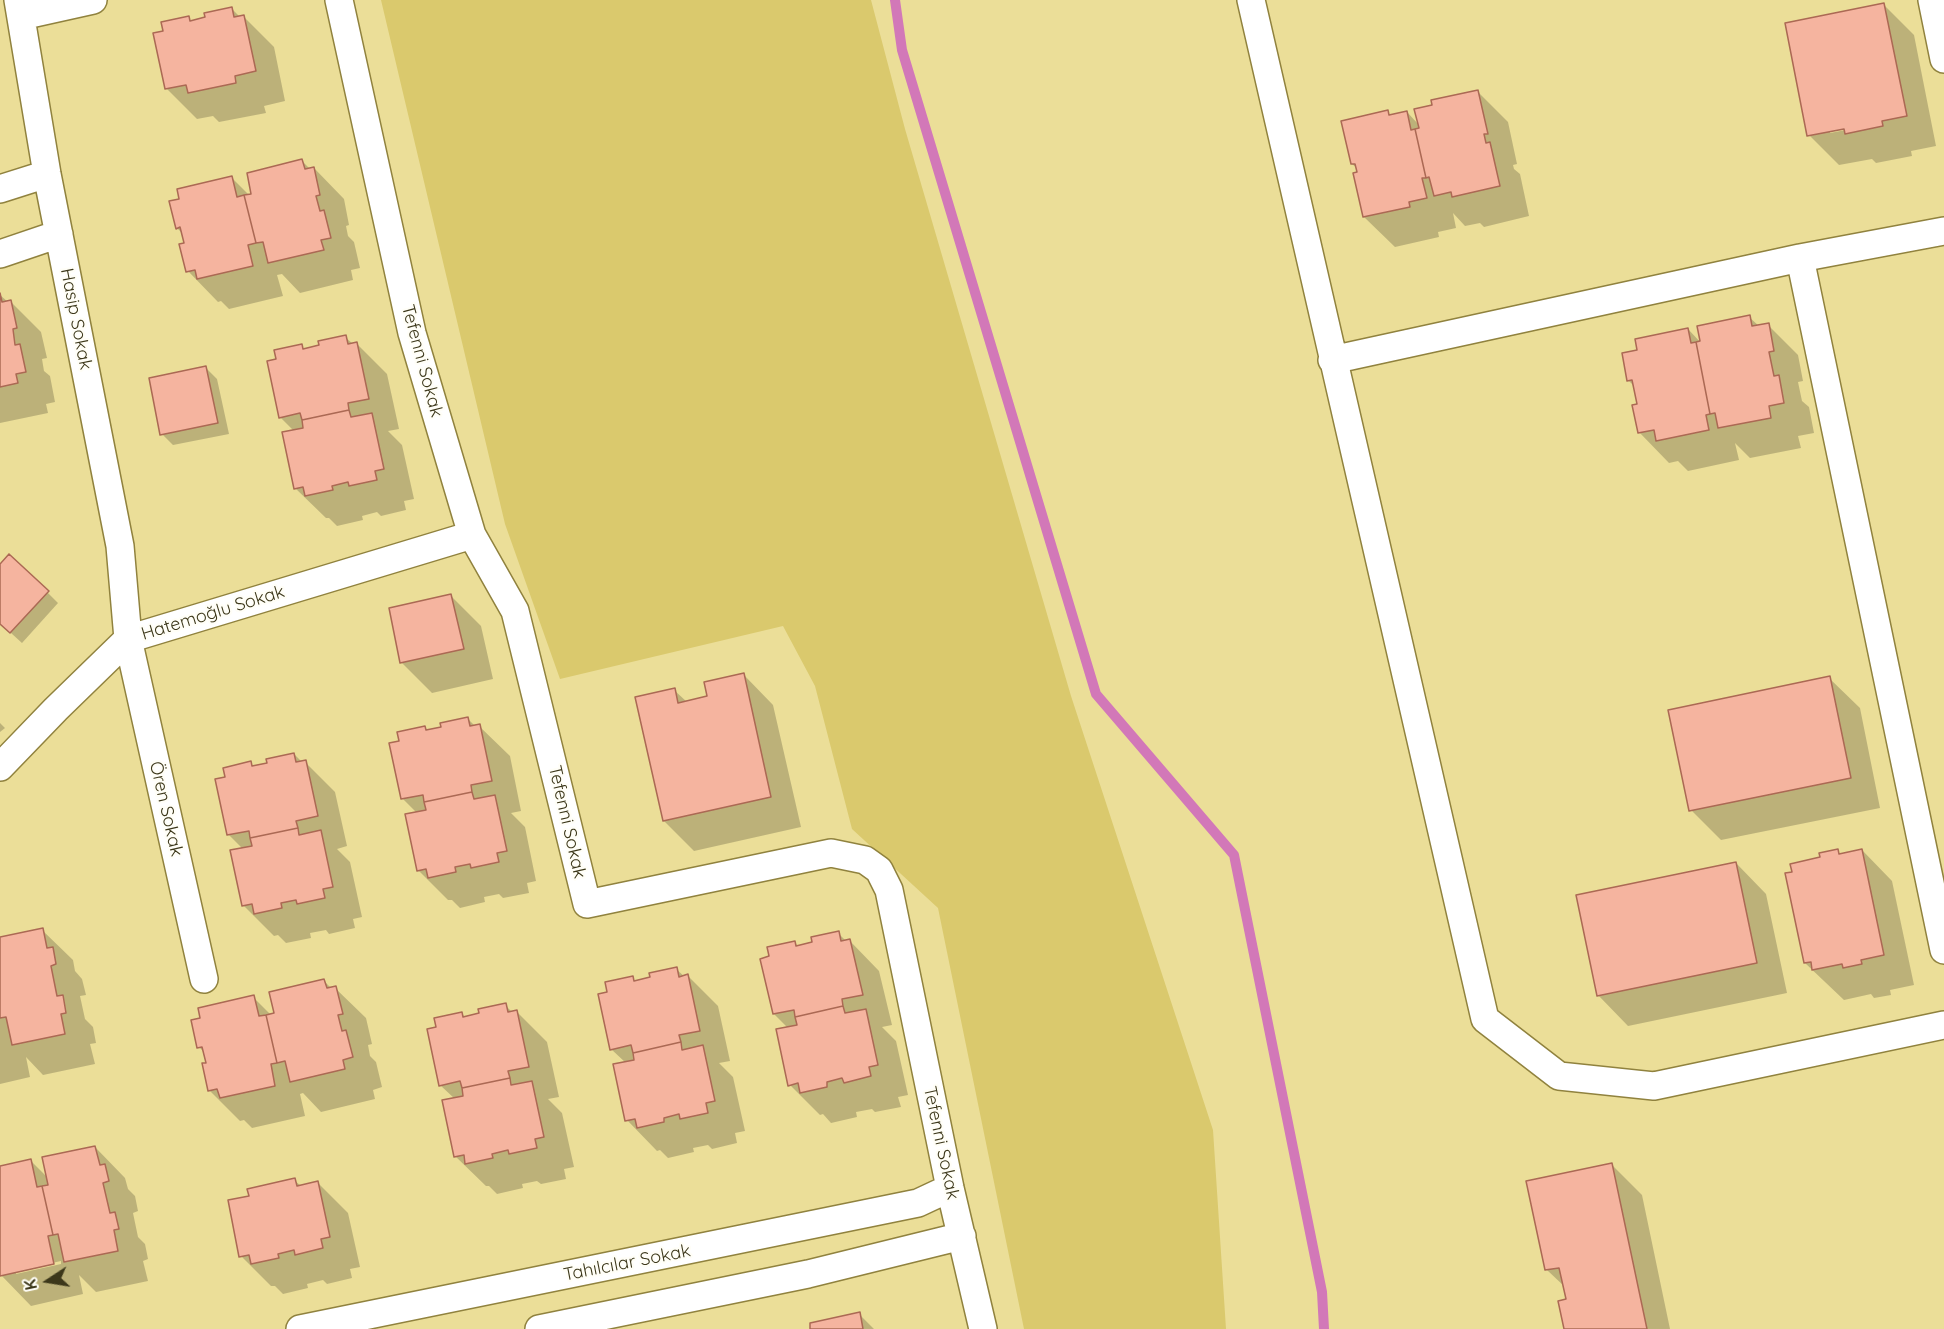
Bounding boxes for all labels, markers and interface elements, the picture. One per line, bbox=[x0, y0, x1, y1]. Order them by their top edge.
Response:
street label: Hasip Sokak bbox=[56, 266, 96, 372]
street label: Tefenni Sokak bbox=[397, 302, 447, 420]
street label: Hatemoğlu Sokak bbox=[139, 581, 287, 645]
street label: Ören Sokak bbox=[145, 759, 187, 859]
street label: Tefenni Sokak bbox=[543, 763, 591, 881]
street label: Tefenni Sokak bbox=[918, 1084, 964, 1202]
street label: Tahılcılar Sokak bbox=[562, 1240, 692, 1286]
north arrow bbox=[18, 1251, 78, 1311]
text: K bbox=[20, 1278, 41, 1292]

